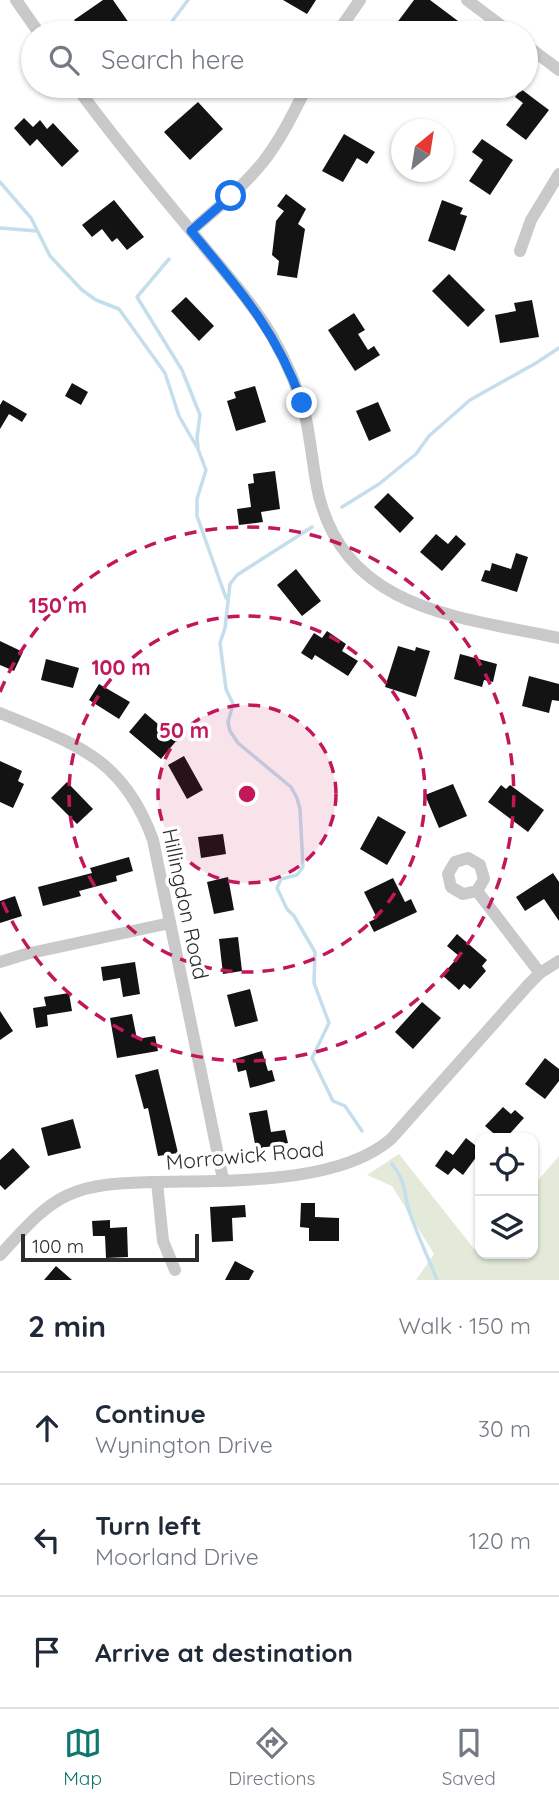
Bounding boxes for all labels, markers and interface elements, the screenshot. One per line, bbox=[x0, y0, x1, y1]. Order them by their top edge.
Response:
search box bbox=[21, 21, 538, 98]
icon: search bbox=[45, 41, 83, 79]
text: Search here bbox=[101, 43, 245, 76]
north arrow bbox=[391, 119, 454, 182]
route start bbox=[215, 180, 246, 211]
route end bbox=[286, 387, 317, 418]
text: 150 m bbox=[29, 592, 87, 618]
text: 100 m bbox=[91, 654, 151, 680]
text: 50 m bbox=[159, 717, 209, 743]
centre of rings bbox=[235, 782, 259, 806]
street label: Hillingdon Road bbox=[157, 826, 215, 982]
map controls bbox=[475, 1133, 538, 1259]
button: locate bbox=[475, 1133, 538, 1196]
street label: Morrowick Road bbox=[165, 1135, 325, 1175]
button: layers bbox=[475, 1196, 538, 1259]
scale bar bbox=[21, 1231, 200, 1263]
text: 100 m bbox=[32, 1234, 84, 1258]
text: 2 min bbox=[28, 1307, 106, 1345]
text: Walk · 150 m bbox=[398, 1311, 531, 1340]
text: Continue bbox=[95, 1397, 206, 1430]
icon: ahead bbox=[28, 1409, 66, 1447]
text: 30 m bbox=[478, 1414, 531, 1443]
text: Wynington Drive bbox=[95, 1430, 273, 1459]
text: Turn left bbox=[95, 1509, 202, 1542]
icon: left bbox=[28, 1521, 66, 1559]
text: 120 m bbox=[469, 1526, 531, 1555]
text: Moorland Drive bbox=[95, 1542, 259, 1571]
icon: arrive bbox=[28, 1633, 66, 1671]
text: Arrive at destination bbox=[95, 1636, 353, 1669]
tab: Map bbox=[63, 1724, 102, 1790]
tab: Directions bbox=[228, 1724, 315, 1790]
tab: Saved bbox=[442, 1724, 496, 1790]

